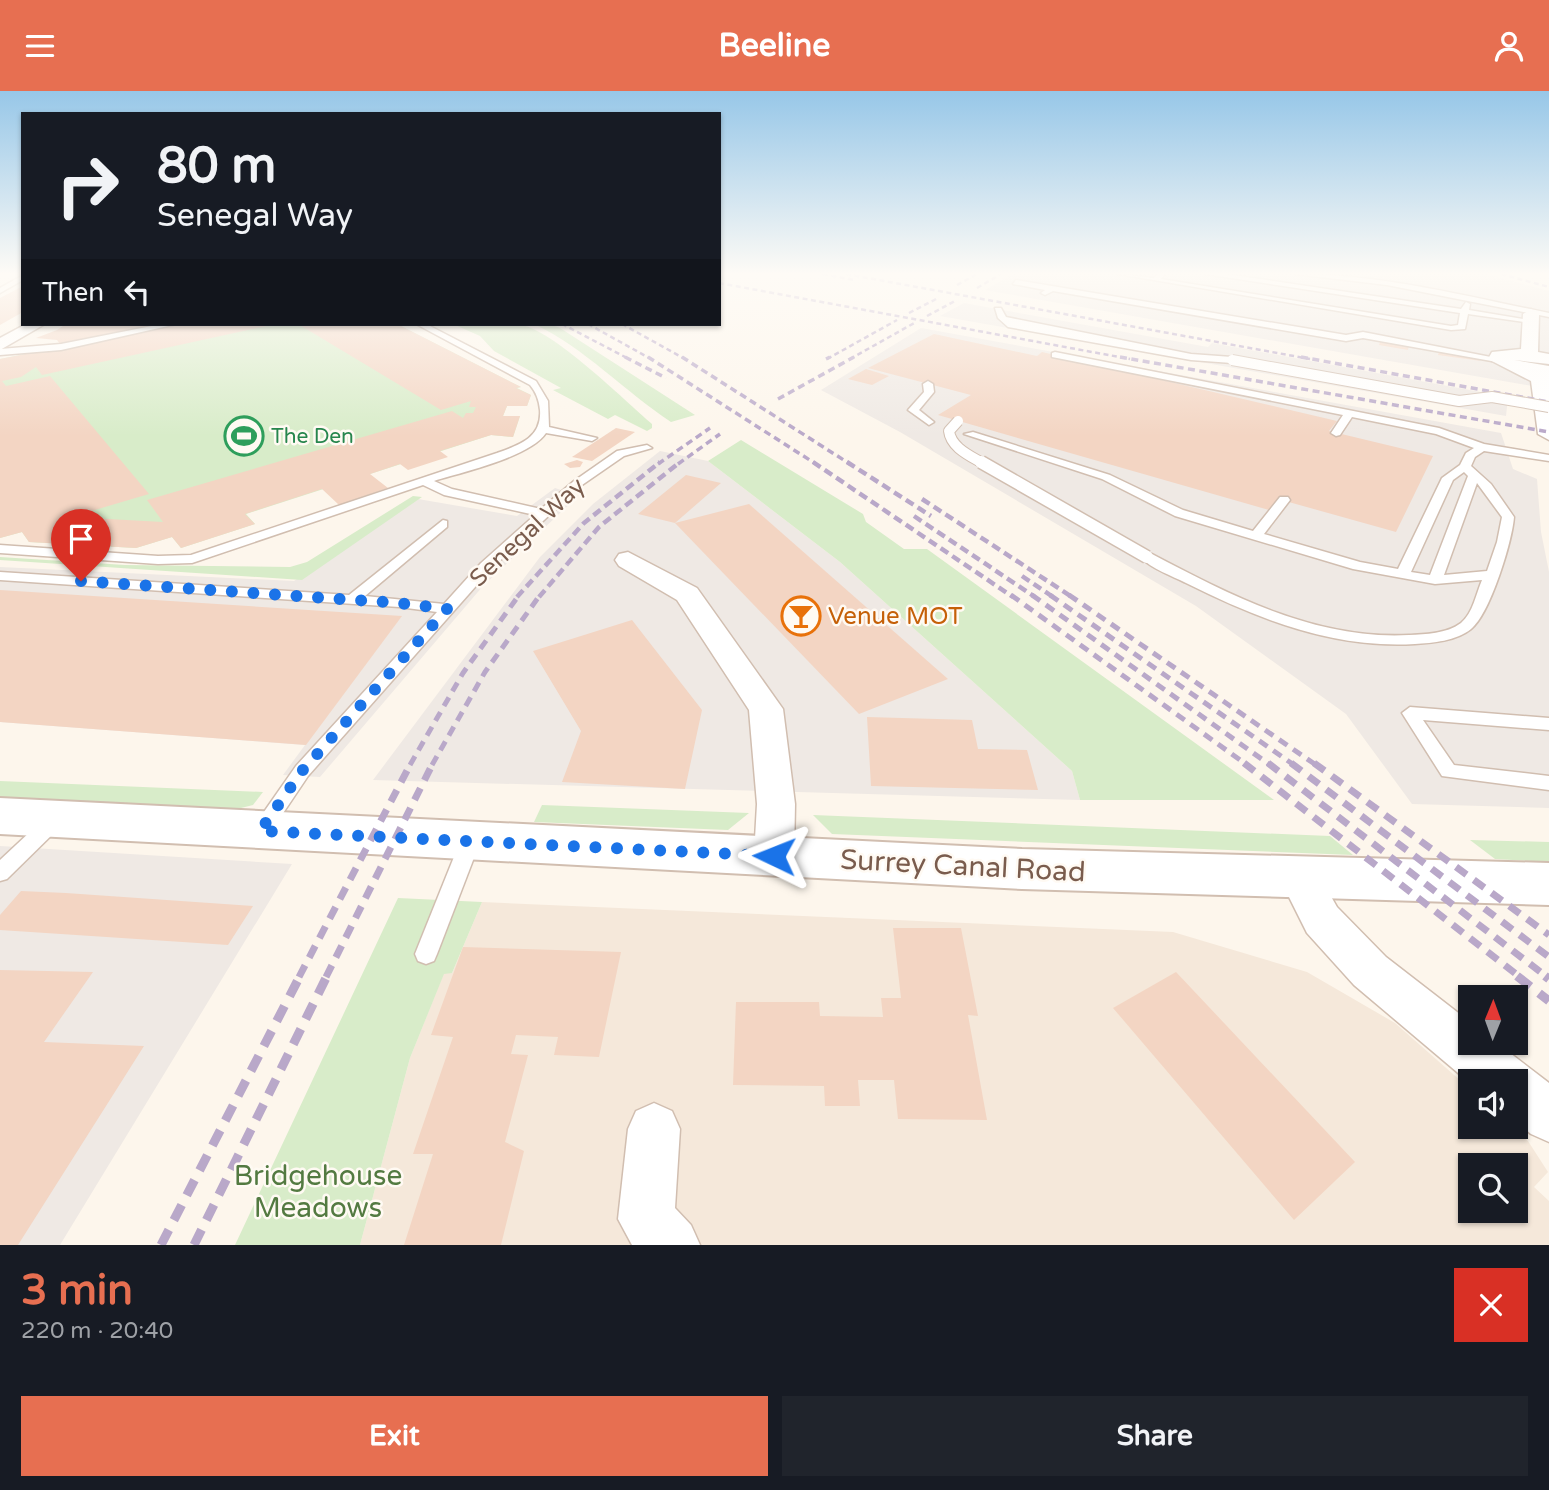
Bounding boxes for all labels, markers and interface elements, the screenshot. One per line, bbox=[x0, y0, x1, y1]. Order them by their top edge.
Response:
icon: menu bbox=[21, 27, 59, 65]
text: Beeline bbox=[719, 27, 830, 65]
icon: person bbox=[1490, 27, 1528, 65]
text: 80 m bbox=[157, 137, 276, 196]
icon: right bbox=[42, 140, 133, 231]
text: Senegal Way bbox=[157, 197, 353, 235]
icon: left bbox=[118, 273, 156, 311]
text: Then bbox=[42, 277, 104, 308]
sports icon: The Den bbox=[223, 415, 265, 457]
place label: The Den bbox=[271, 424, 354, 449]
street label: Senegal Way bbox=[464, 472, 591, 593]
pin bbox=[51, 509, 111, 581]
icon: arrive bbox=[62, 520, 100, 558]
bar icon: Venue MOT bbox=[780, 595, 822, 637]
place label: Venue MOT bbox=[828, 602, 963, 631]
position arrow bbox=[737, 819, 811, 893]
street label: Surrey Canal Road bbox=[839, 843, 1087, 889]
north arrow bbox=[1458, 985, 1528, 1055]
map controls bbox=[1458, 985, 1528, 1223]
button: sound bbox=[1458, 1069, 1528, 1139]
button: search bbox=[1458, 1153, 1528, 1223]
park label: Bridgehouse Meadows bbox=[234, 1159, 402, 1225]
text: 3 min bbox=[21, 1265, 133, 1316]
button: close bbox=[1454, 1268, 1528, 1342]
text: 220 m · 20:40 bbox=[21, 1317, 173, 1345]
button: Exit bbox=[21, 1396, 768, 1476]
button: Share bbox=[782, 1396, 1528, 1476]

